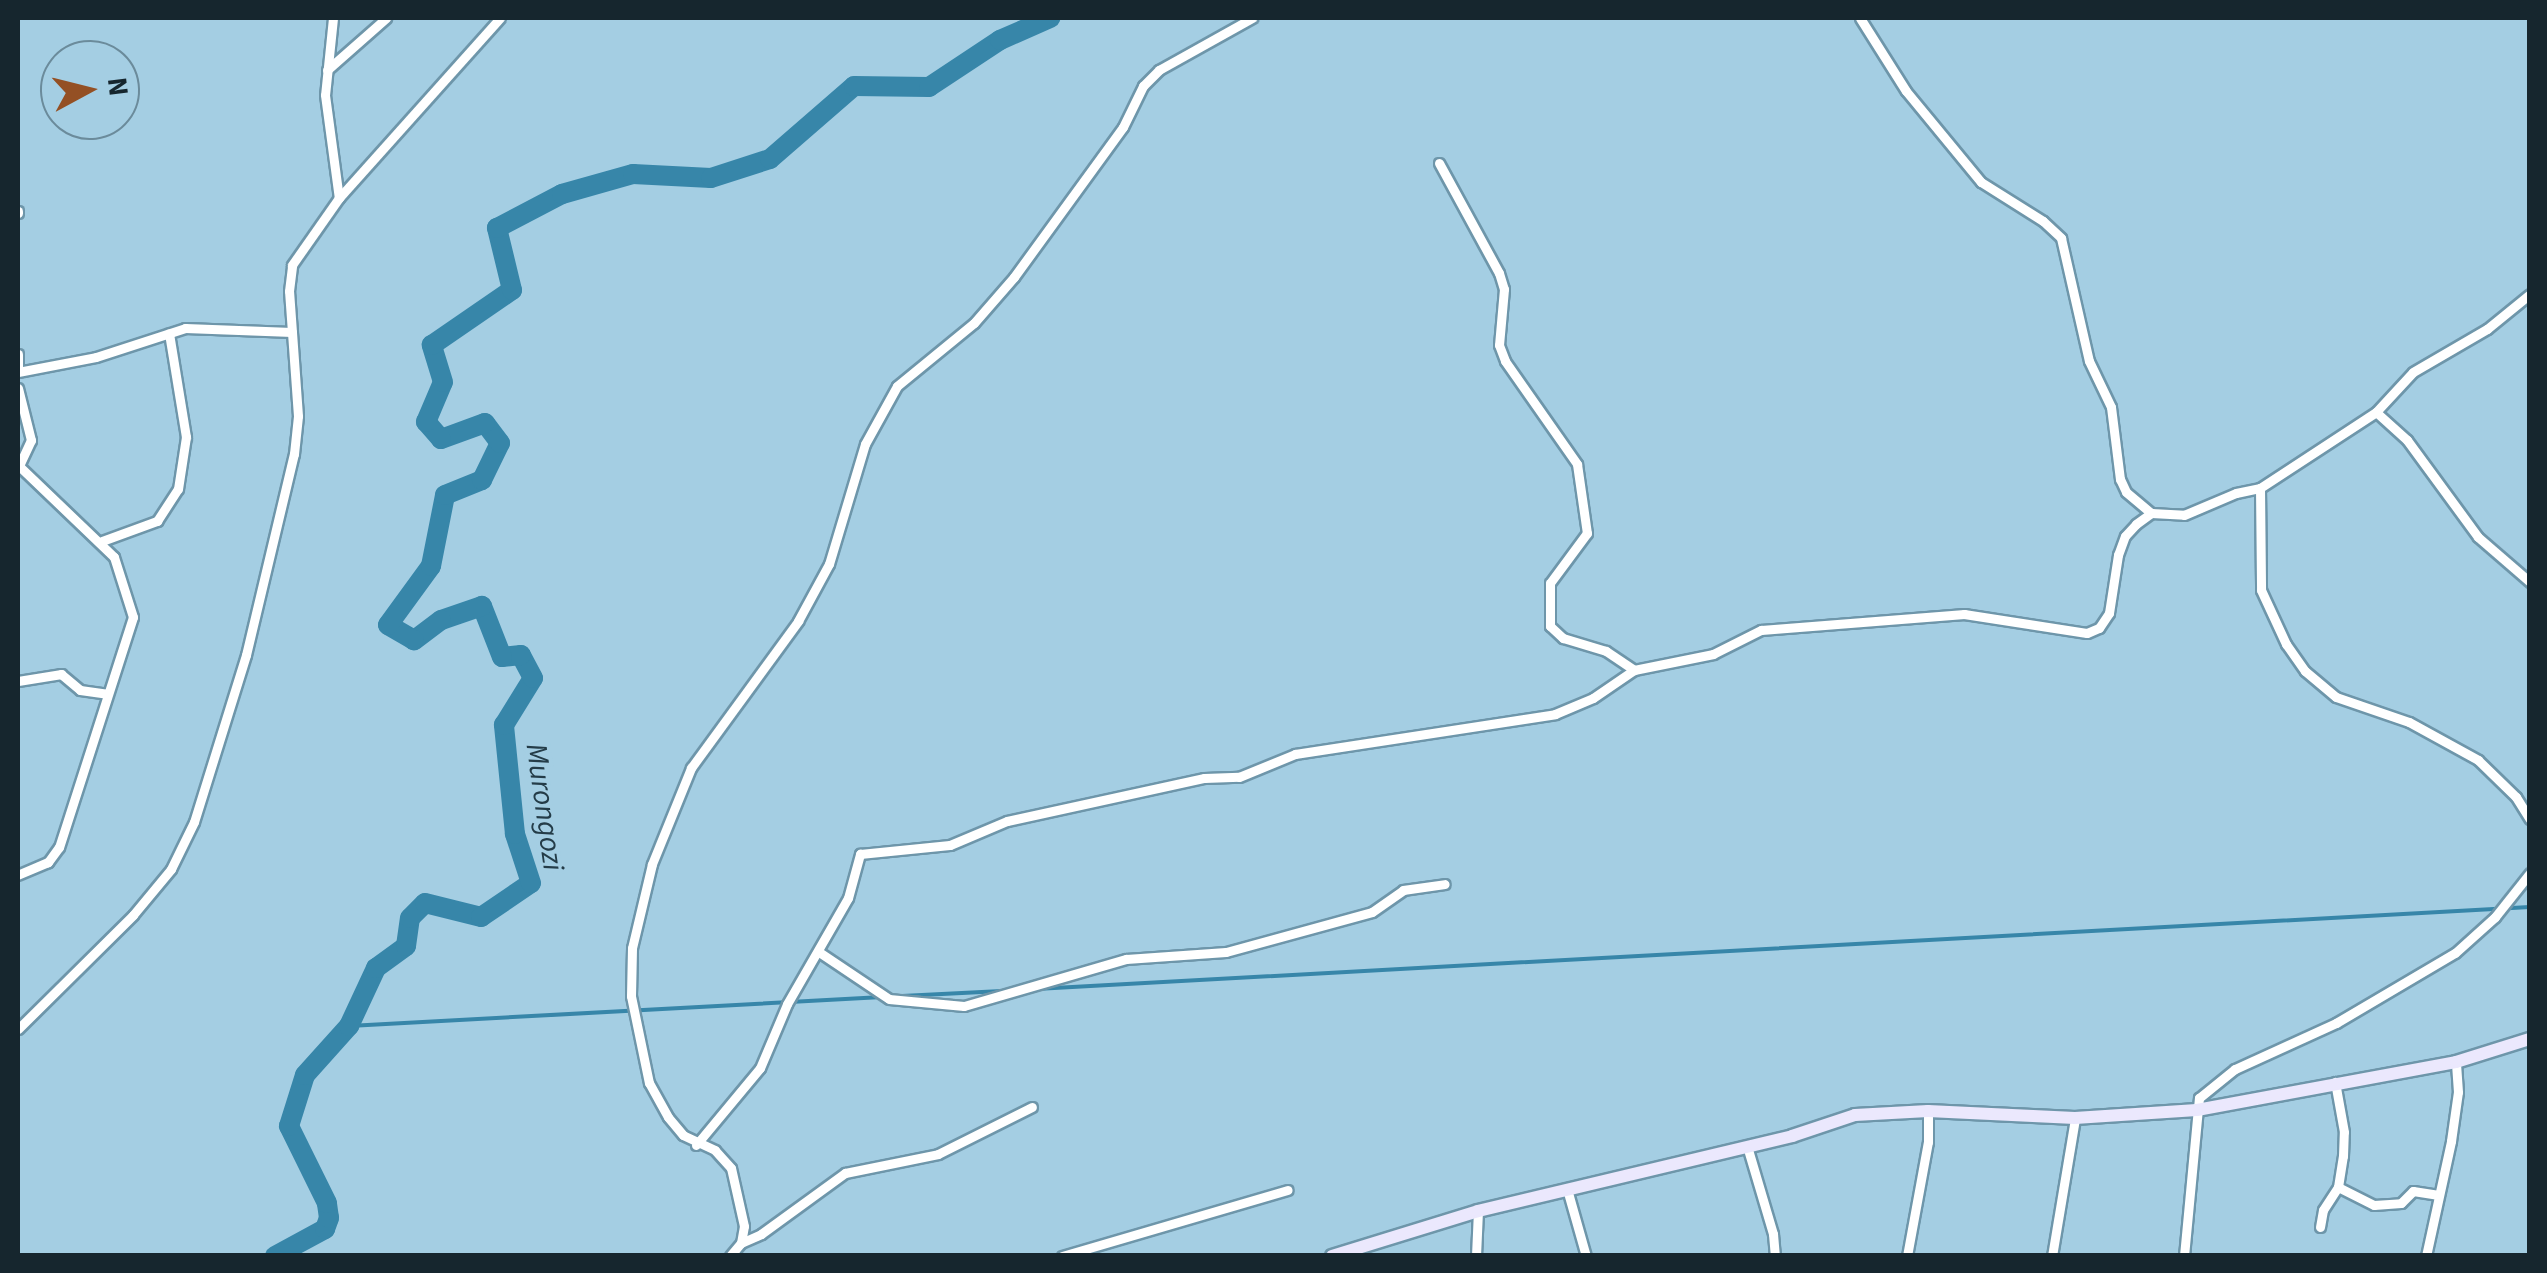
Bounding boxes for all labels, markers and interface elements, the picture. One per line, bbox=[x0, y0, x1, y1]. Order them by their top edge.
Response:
north arrow bbox=[40, 40, 140, 140]
text: N bbox=[97, 75, 139, 98]
water label: Murongozi bbox=[517, 741, 571, 873]

